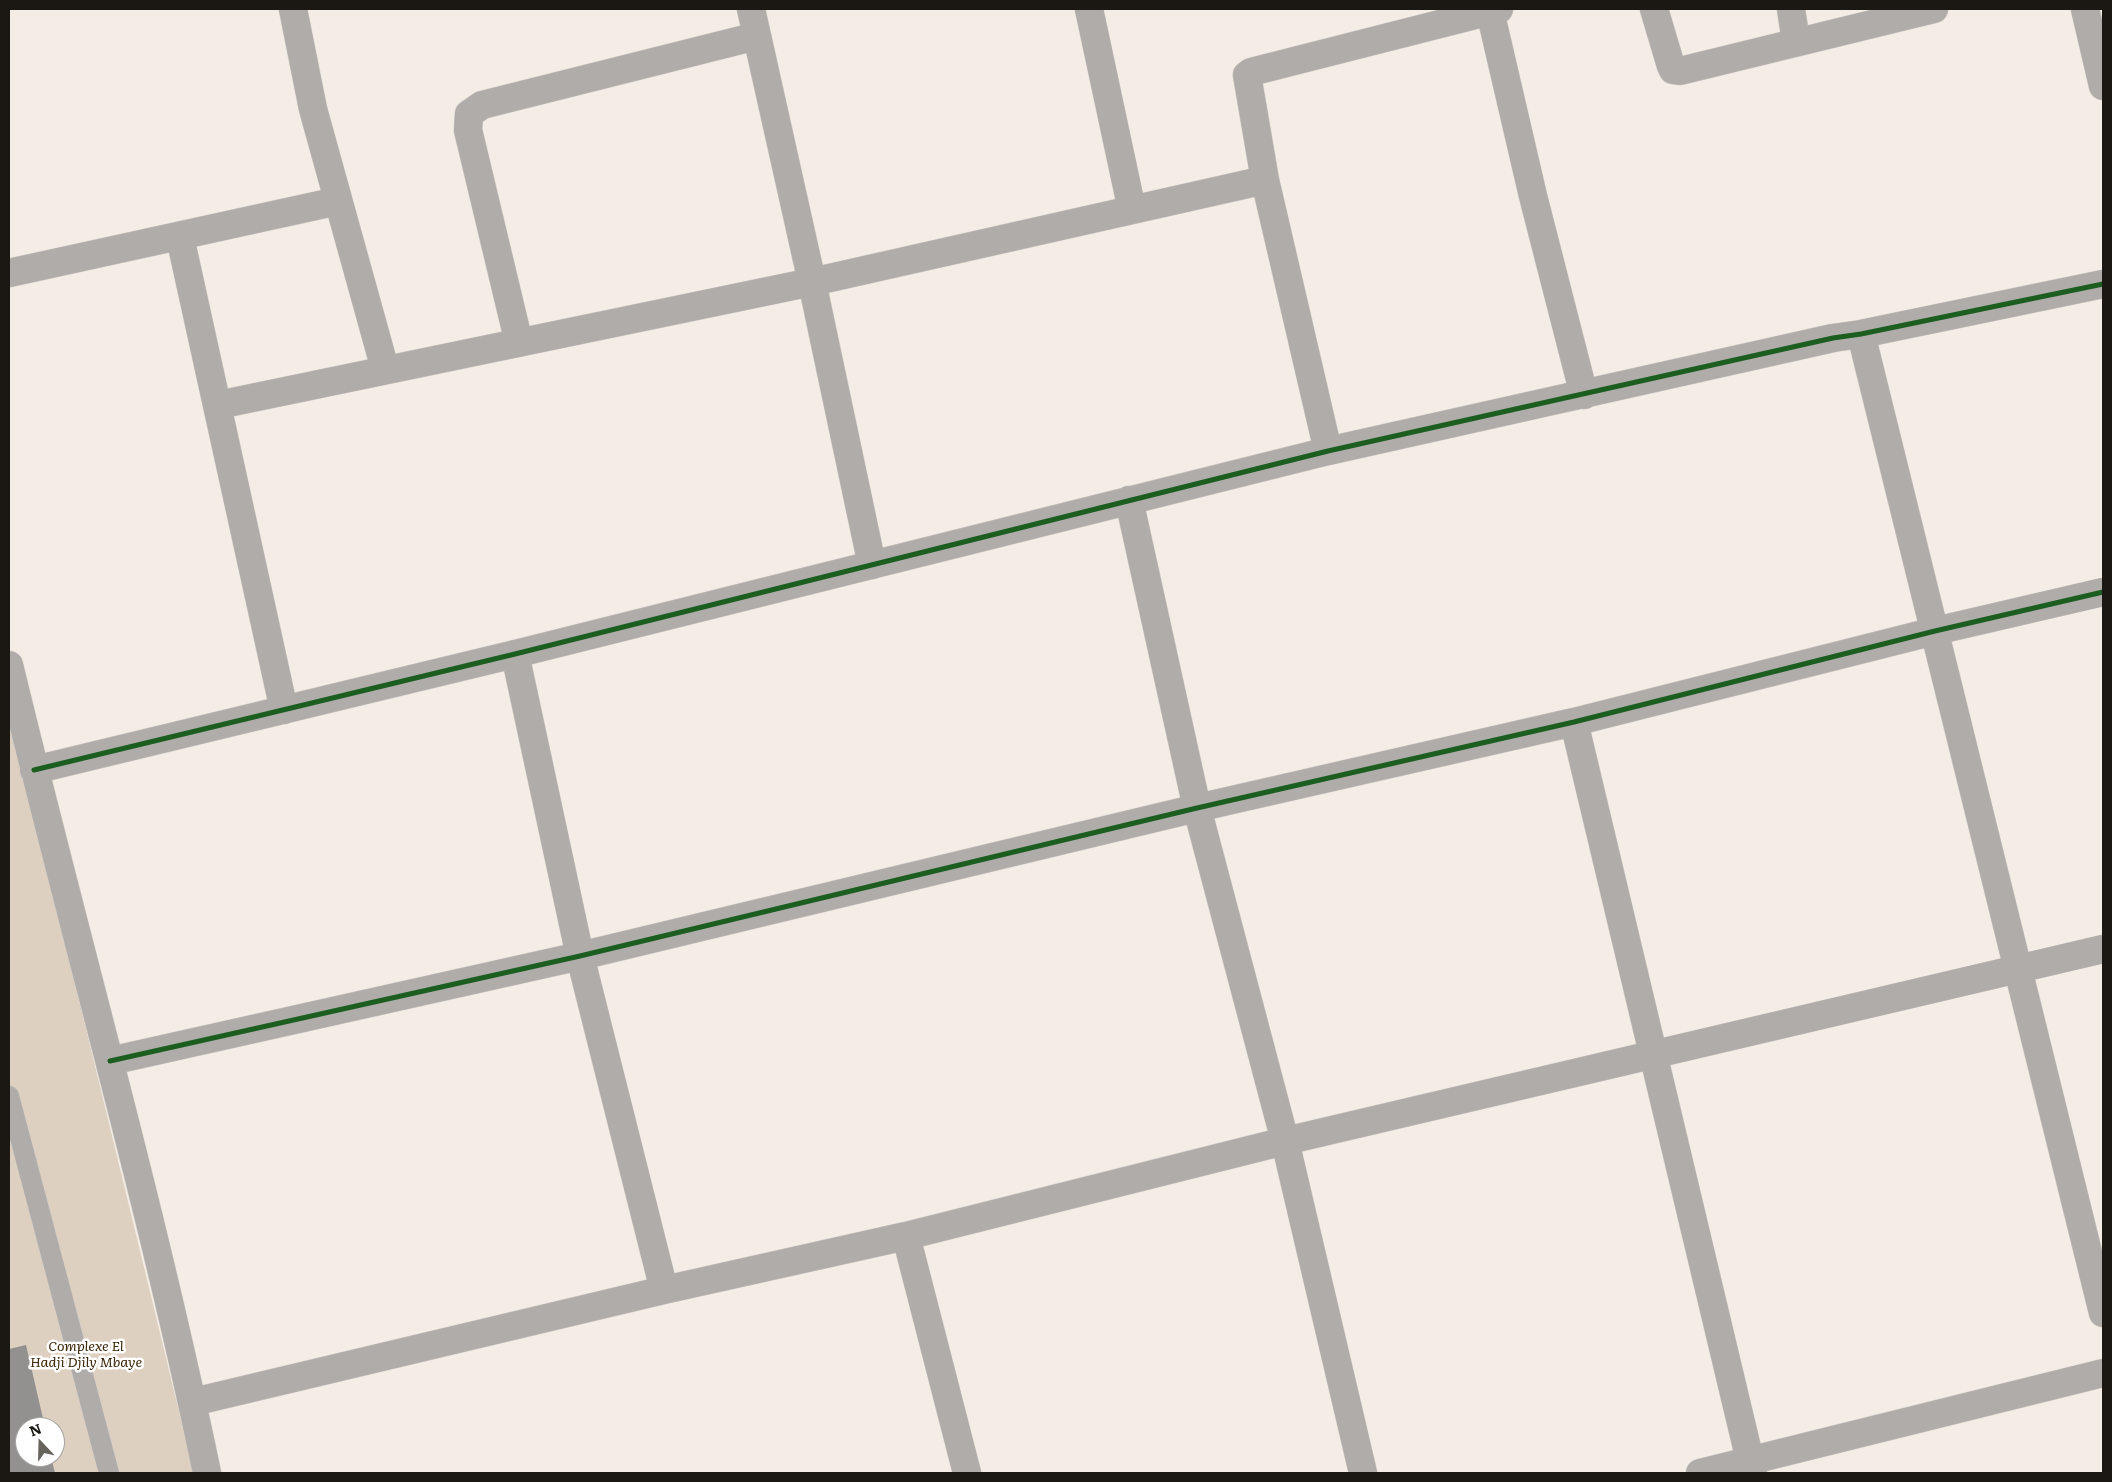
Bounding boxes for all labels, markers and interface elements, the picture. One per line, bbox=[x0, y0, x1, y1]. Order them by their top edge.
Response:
park label: Complexe El Hadji Djily Mbaye bbox=[30, 1339, 142, 1371]
north arrow bbox=[15, 1417, 65, 1467]
text: N bbox=[26, 1417, 44, 1440]

